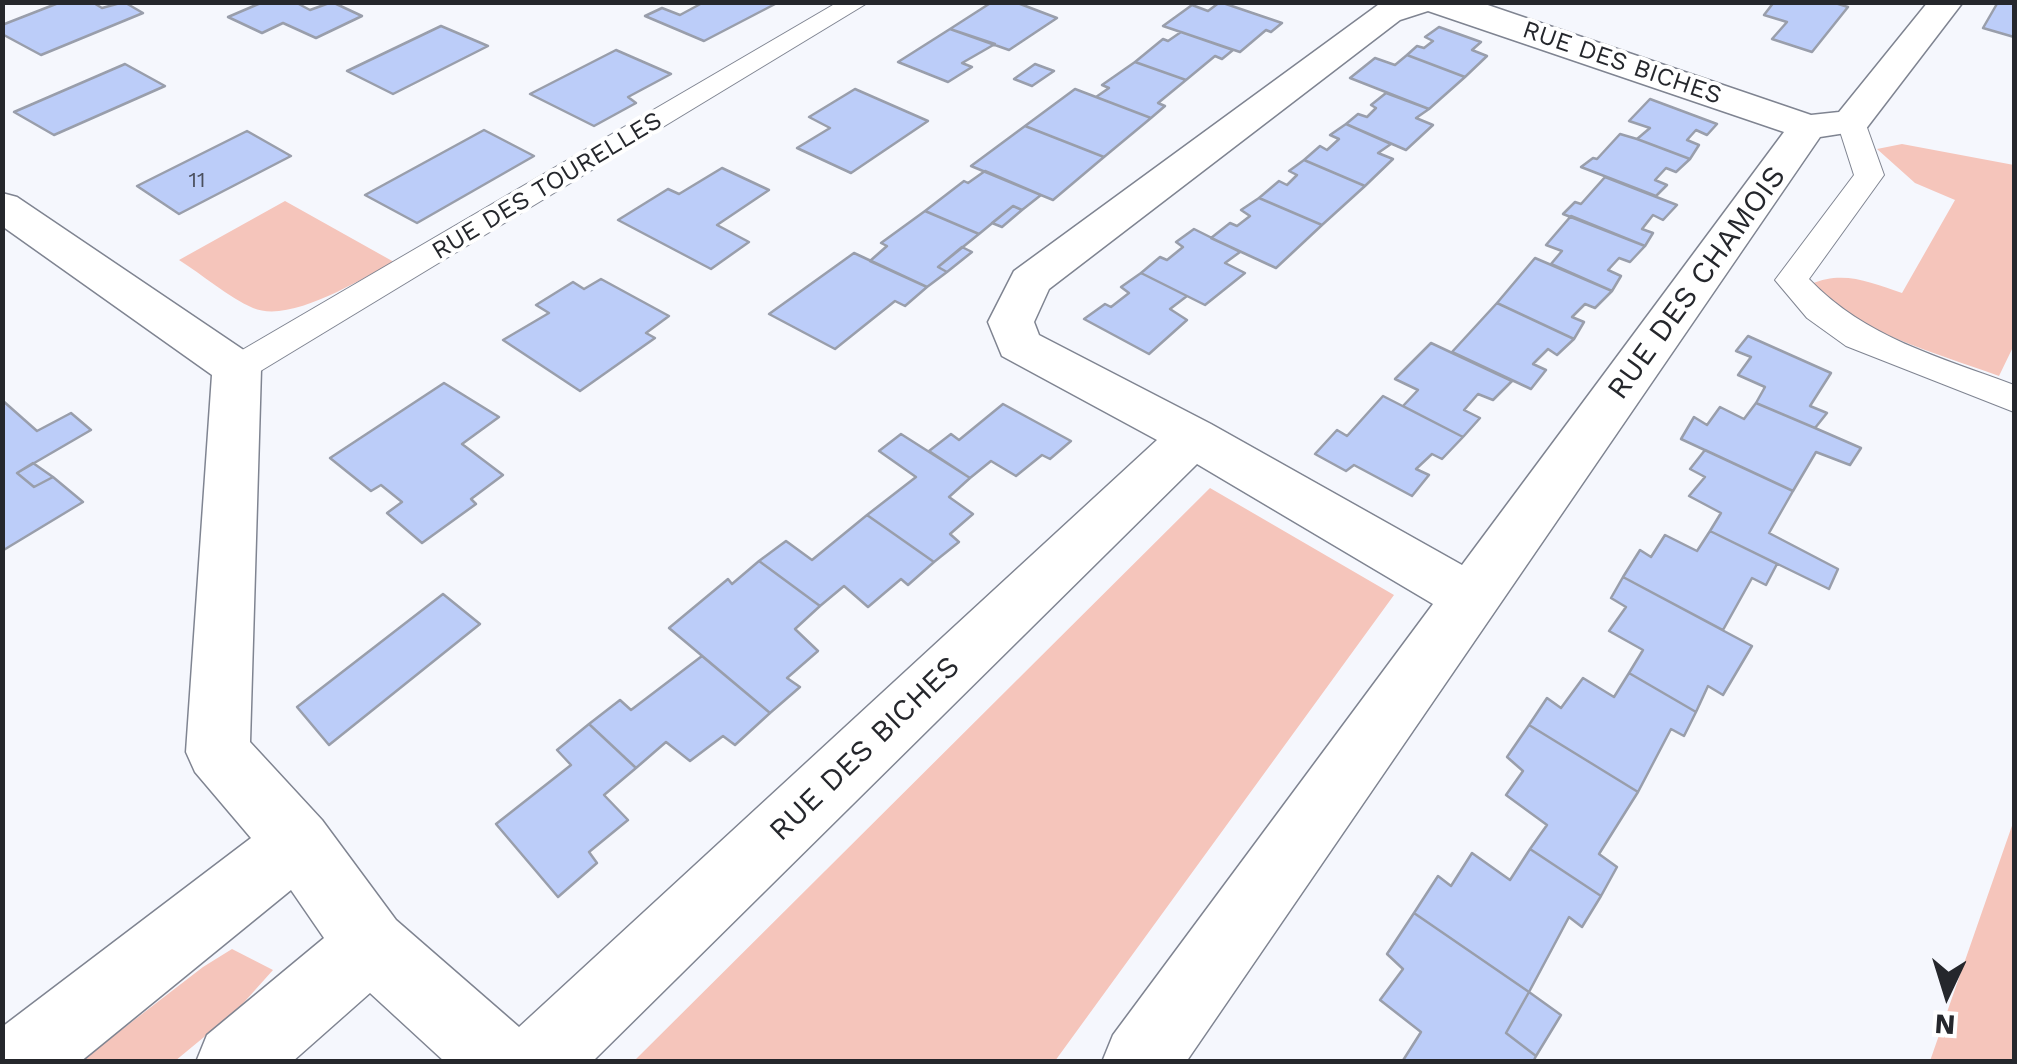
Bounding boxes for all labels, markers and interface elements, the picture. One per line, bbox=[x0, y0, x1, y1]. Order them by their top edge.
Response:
street label: RUE DES BICHES bbox=[1519, 15, 1725, 111]
street label: RUE DES TOURELLES bbox=[427, 105, 667, 267]
street label: RUE DES CHAMOIS bbox=[1600, 159, 1794, 407]
house number: 11 bbox=[188, 168, 206, 194]
street label: RUE DES BICHES bbox=[762, 649, 968, 849]
north arrow bbox=[1897, 944, 1997, 1044]
text: N bbox=[1933, 1007, 1956, 1042]

